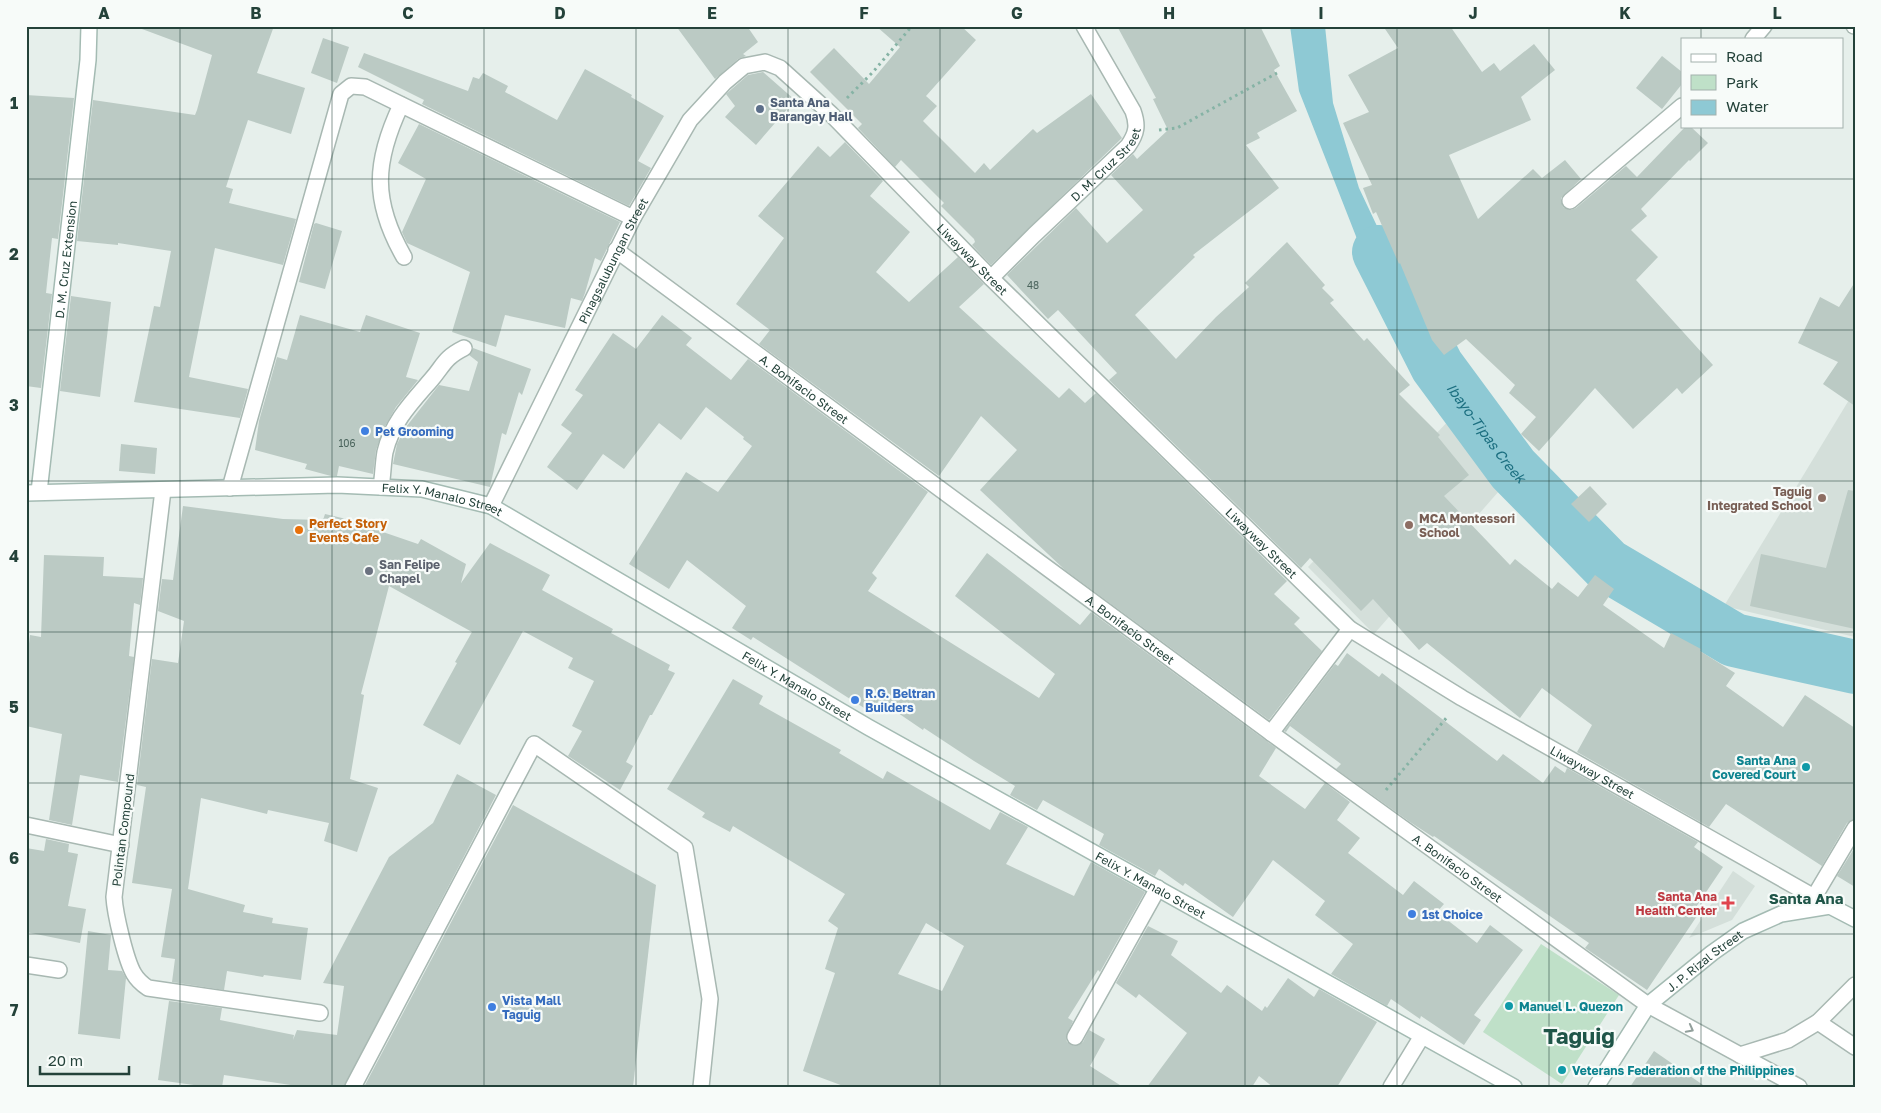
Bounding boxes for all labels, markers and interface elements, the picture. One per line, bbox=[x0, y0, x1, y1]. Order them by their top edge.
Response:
text: A bbox=[98, 3, 110, 23]
text: B bbox=[250, 3, 262, 23]
text: C bbox=[402, 3, 414, 23]
text: D bbox=[554, 3, 566, 23]
text: E bbox=[707, 3, 717, 23]
text: F bbox=[859, 3, 869, 23]
text: G bbox=[1011, 3, 1023, 23]
text: H bbox=[1163, 3, 1175, 23]
text: I bbox=[1318, 3, 1324, 23]
text: J bbox=[1468, 3, 1478, 23]
text: K bbox=[1619, 3, 1631, 23]
text: L bbox=[1772, 3, 1782, 23]
legend bbox=[1681, 38, 1844, 128]
text: Road bbox=[1726, 47, 1763, 65]
text: Park bbox=[1726, 73, 1759, 91]
text: 1 bbox=[10, 93, 18, 113]
place label: Santa Ana Barangay Hall bbox=[770, 95, 853, 124]
text: Water bbox=[1726, 97, 1769, 115]
marker: Santa Ana Barangay Hall bbox=[754, 103, 766, 115]
street label: D. M. Cruz Street bbox=[1067, 126, 1143, 204]
street label: Pinagsalubungan Street bbox=[575, 195, 651, 326]
street label: D. M. Cruz Extension bbox=[51, 200, 80, 319]
street label: Liwayway Street bbox=[934, 220, 1011, 298]
text: 2 bbox=[9, 244, 19, 264]
house number: 48 bbox=[1027, 279, 1039, 291]
street label: A. Bonifacio Street bbox=[757, 351, 852, 427]
water label: Ibayo-Tipas Creek bbox=[1444, 379, 1531, 487]
text: 3 bbox=[9, 395, 19, 415]
place label: Pet Grooming bbox=[375, 424, 454, 439]
marker: Pet Grooming bbox=[359, 425, 371, 437]
house number: 106 bbox=[338, 437, 356, 449]
street label: Felix Y. Manalo Street bbox=[381, 480, 506, 519]
place label: Taguig Integrated School bbox=[1707, 484, 1812, 513]
marker: Taguig Integrated School bbox=[1816, 492, 1828, 504]
street label: Liwayway Street bbox=[1223, 504, 1301, 581]
place label: MCA Montessori School bbox=[1419, 511, 1515, 540]
place label: Perfect Story Events Cafe bbox=[309, 516, 388, 545]
marker: MCA Montessori School bbox=[1403, 519, 1415, 531]
marker: Perfect Story Events Cafe bbox=[293, 524, 305, 536]
text: 4 bbox=[9, 546, 19, 566]
place label: San Felipe Chapel bbox=[379, 557, 440, 586]
marker: San Felipe Chapel bbox=[363, 565, 375, 577]
street label: A. Bonifacio Street bbox=[1083, 591, 1178, 667]
street label: Felix Y. Manalo Street bbox=[740, 648, 855, 723]
place label: R.G. Beltran Builders bbox=[865, 686, 935, 715]
marker: R.G. Beltran Builders bbox=[849, 694, 861, 706]
text: 5 bbox=[9, 697, 19, 717]
street label: Liwayway Street bbox=[1548, 742, 1638, 802]
place label: Santa Ana Covered Court bbox=[1712, 753, 1796, 782]
marker: Santa Ana Covered Court bbox=[1800, 761, 1812, 773]
street label: Polintan Compound bbox=[109, 773, 137, 887]
street label: A. Bonifacio Street bbox=[1410, 830, 1506, 905]
text: 6 bbox=[9, 848, 19, 868]
street label: Felix Y. Manalo Street bbox=[1093, 848, 1209, 921]
place label: Santa Ana Health Center bbox=[1636, 889, 1717, 918]
district label: Santa Ana bbox=[1769, 889, 1844, 907]
marker: Santa Ana Health Center bbox=[1721, 896, 1735, 910]
place label: 1st Choice bbox=[1422, 907, 1483, 922]
marker: 1st Choice bbox=[1406, 908, 1418, 920]
street label: J. P. Rizal Street bbox=[1663, 926, 1746, 995]
place label: Vista Mall Taguig bbox=[502, 993, 561, 1022]
place label: Manuel L. Quezon bbox=[1519, 999, 1623, 1014]
text: 7 bbox=[10, 1000, 19, 1020]
marker: Manuel L. Quezon bbox=[1503, 1000, 1515, 1012]
marker: Vista Mall Taguig bbox=[486, 1001, 498, 1013]
district label: Taguig bbox=[1543, 1022, 1615, 1049]
one-way arrow bbox=[1685, 1023, 1694, 1033]
scale bar bbox=[40, 1043, 129, 1075]
text: 20 m bbox=[48, 1051, 83, 1069]
place label: Veterans Federation of the Philippines bbox=[1572, 1063, 1795, 1078]
marker: Veterans Federation of the Philippines bbox=[1556, 1064, 1568, 1076]

